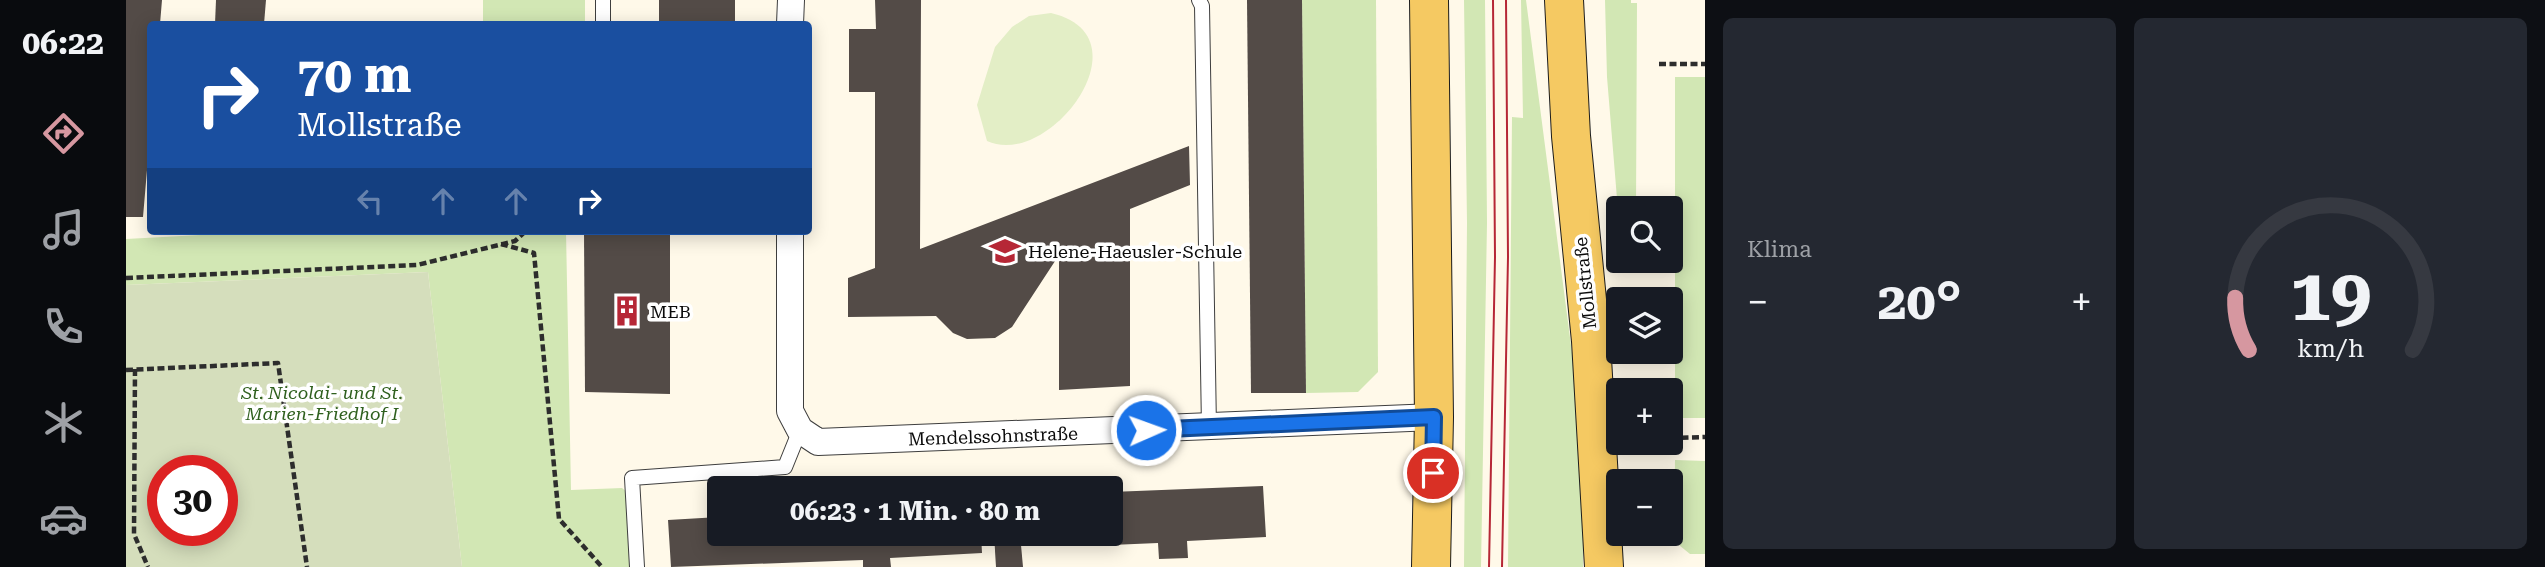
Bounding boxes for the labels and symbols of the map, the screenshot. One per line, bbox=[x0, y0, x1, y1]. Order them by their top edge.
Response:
school or university icon: Helene-Haeusler-Schule bbox=[988, 234, 1022, 268]
street label: Mollstraße bbox=[1570, 236, 1600, 330]
place label: Helene-Haeusler-Schule bbox=[1028, 241, 1242, 262]
building icon: MEB bbox=[610, 294, 644, 328]
place label: MEB bbox=[650, 301, 691, 322]
park label: St. Nicolai- und St. Marien-Friedhof I bbox=[240, 382, 403, 424]
position arrow bbox=[1109, 393, 1183, 467]
street label: Mendelssohnstraße bbox=[908, 423, 1078, 449]
pin bbox=[1403, 443, 1463, 503]
speed limit sign: 30 bbox=[147, 455, 238, 546]

